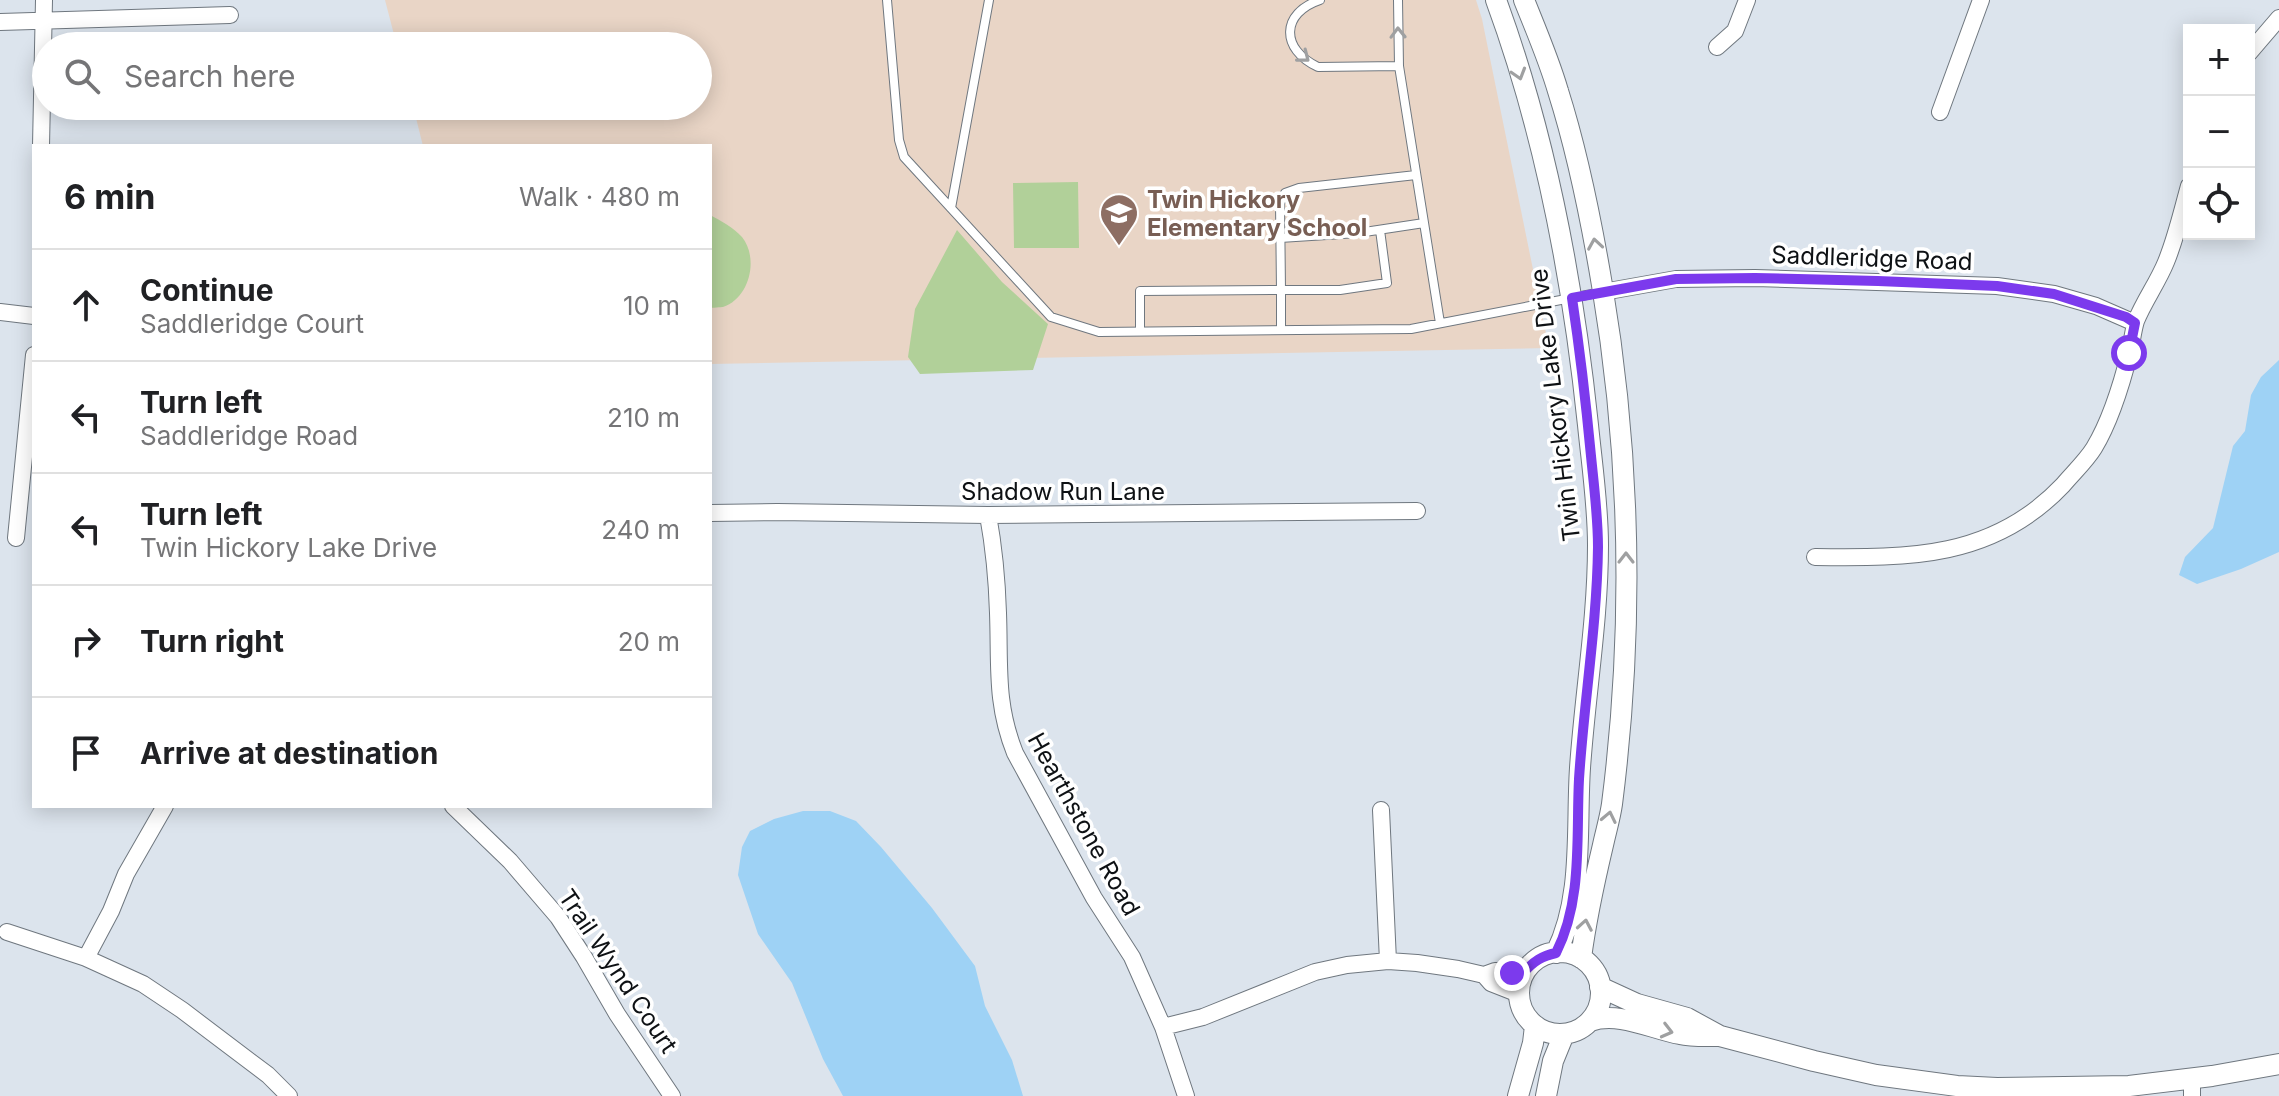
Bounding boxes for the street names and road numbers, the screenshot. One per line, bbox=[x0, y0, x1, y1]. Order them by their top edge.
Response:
street label: Saddleridge Road bbox=[1771, 240, 1973, 276]
street label: Twin Hickory Lake Drive bbox=[1524, 267, 1586, 543]
street label: Shadow Run Lane bbox=[961, 477, 1165, 506]
street label: Hearthstone Road bbox=[1022, 728, 1146, 920]
street label: Trail Wynd Court bbox=[553, 884, 684, 1058]

